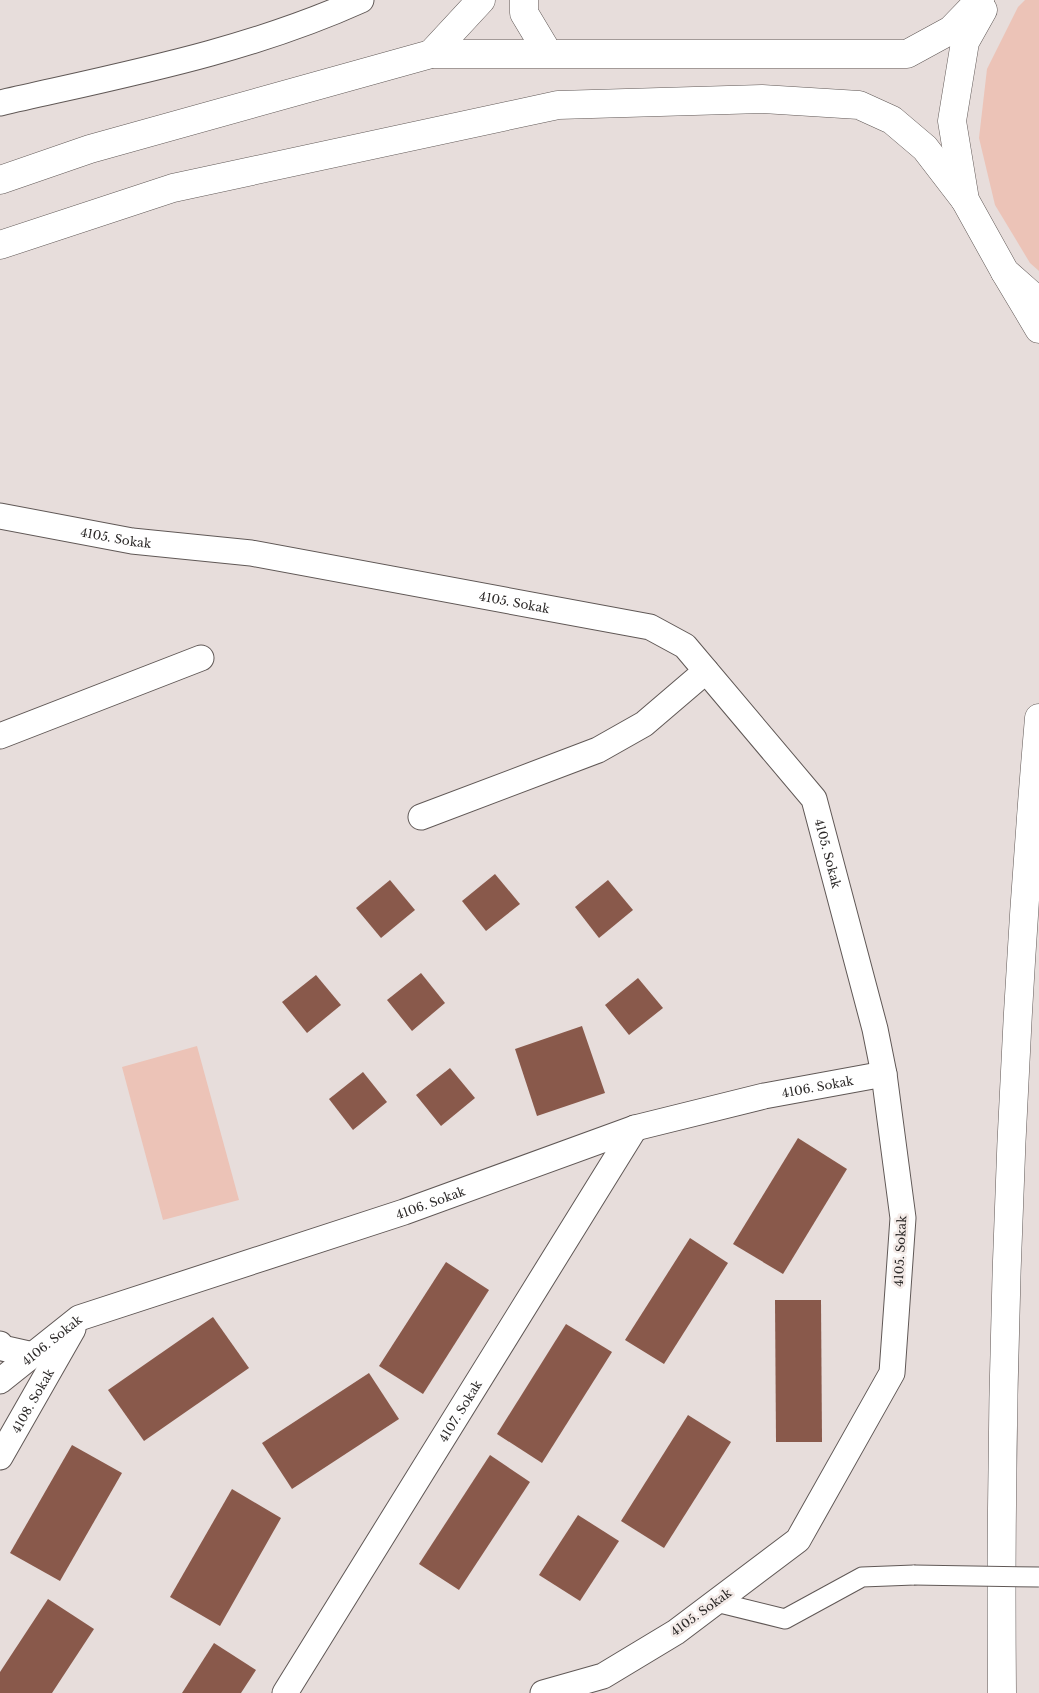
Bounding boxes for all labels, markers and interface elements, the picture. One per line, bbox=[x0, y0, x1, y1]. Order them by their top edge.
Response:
street label: 4105. Sokak bbox=[79, 524, 153, 550]
street label: 4105. Sokak bbox=[478, 588, 552, 616]
street label: 4105. Sokak bbox=[812, 817, 845, 890]
street label: 4106. Sokak bbox=[781, 1072, 855, 1100]
street label: 4106. Sokak bbox=[394, 1183, 468, 1222]
street label: 4105. Sokak bbox=[891, 1214, 909, 1287]
street label: 4106. Sokak bbox=[19, 1311, 85, 1368]
street label: 4108. Sokak bbox=[8, 1365, 57, 1436]
street label: 4107. Sokak bbox=[435, 1377, 485, 1444]
street label: 4105. Sokak bbox=[668, 1585, 735, 1639]

